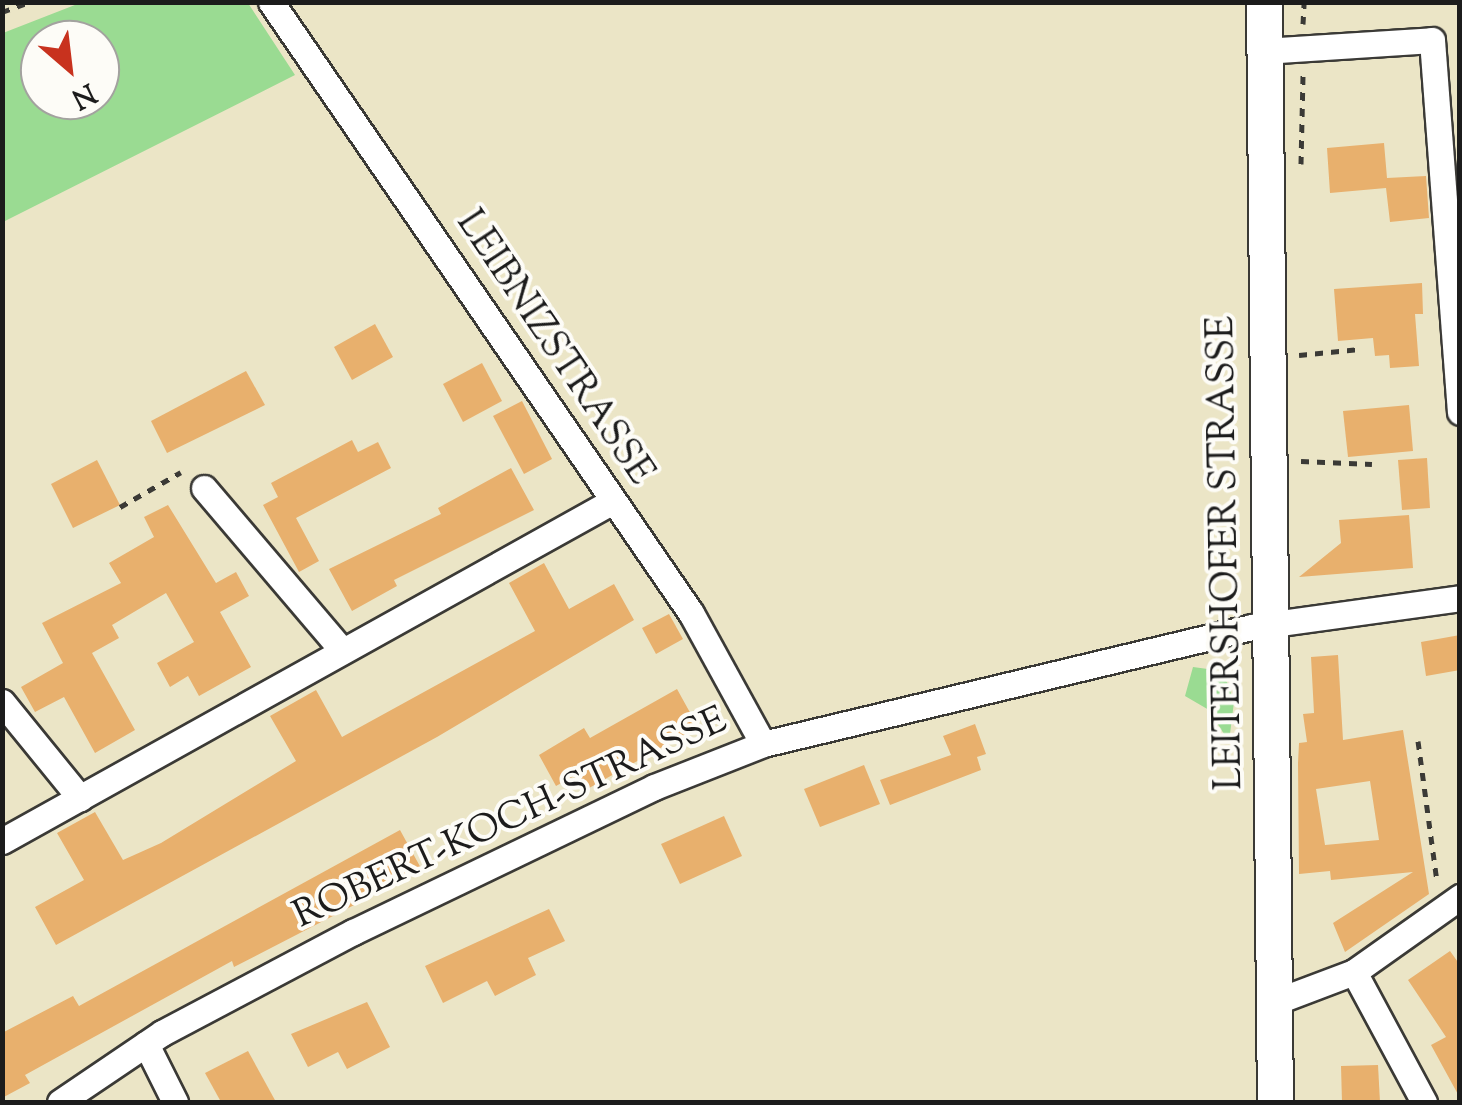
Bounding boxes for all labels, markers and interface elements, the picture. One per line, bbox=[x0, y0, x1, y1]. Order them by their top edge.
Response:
north arrow bbox=[20, 20, 120, 120]
text: N bbox=[64, 72, 102, 118]
street label: LEIBNIZSTRASSE bbox=[444, 203, 662, 495]
street label: LEITERSHOFER STRASSE bbox=[1201, 315, 1255, 791]
street label: ROBERT-KOCH-STRASSE bbox=[287, 699, 735, 941]

